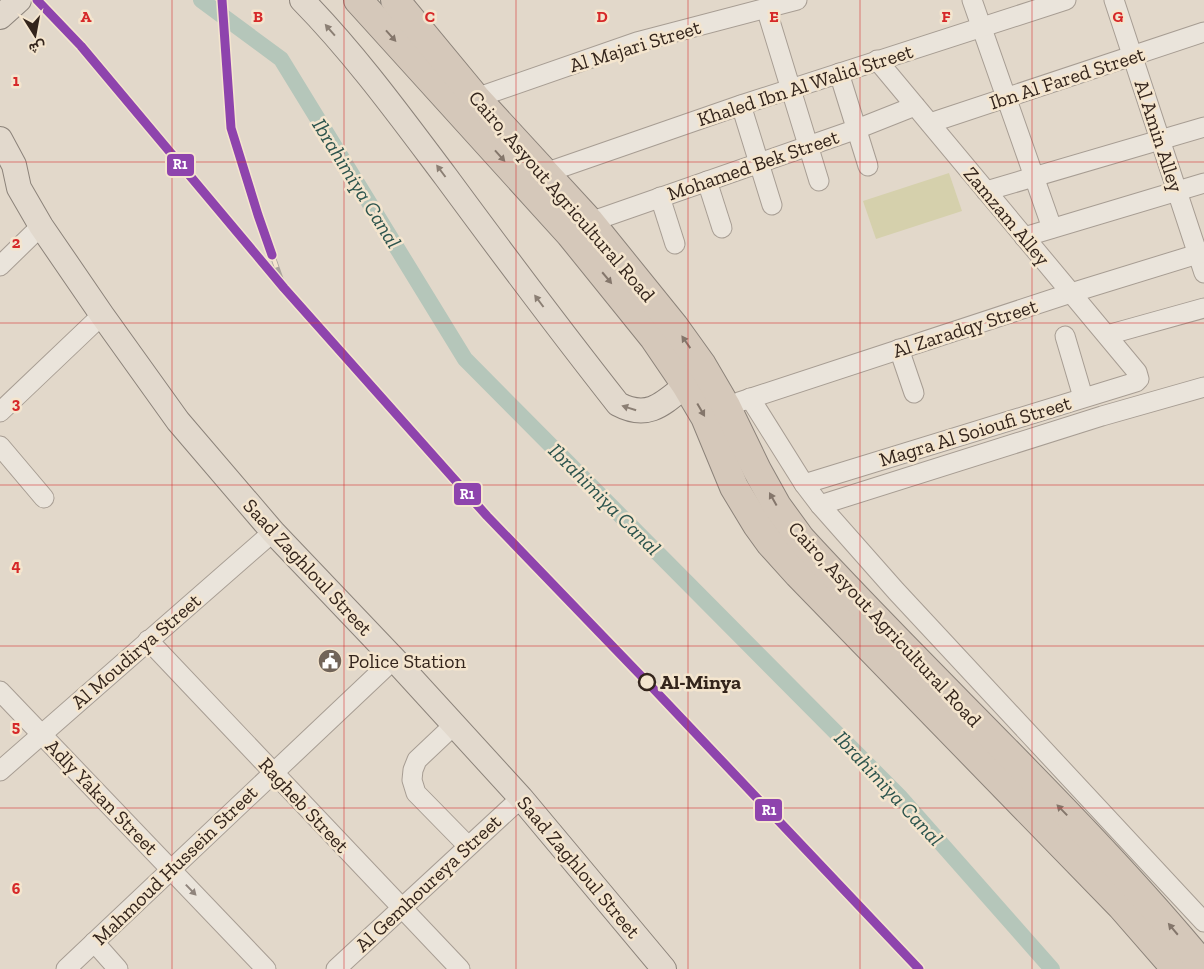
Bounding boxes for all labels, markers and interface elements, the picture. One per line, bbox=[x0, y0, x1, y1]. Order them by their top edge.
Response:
text: A bbox=[81, 7, 92, 26]
text: B bbox=[253, 7, 263, 26]
text: C bbox=[425, 7, 435, 26]
text: D bbox=[596, 7, 608, 26]
text: E bbox=[769, 7, 779, 26]
text: F bbox=[941, 7, 951, 26]
text: G bbox=[1113, 7, 1124, 26]
north arrow bbox=[10, 10, 60, 60]
street label: Al Majari Street bbox=[567, 14, 704, 77]
one-way arrow bbox=[324, 24, 335, 37]
one-way arrow bbox=[385, 29, 397, 41]
text: ش bbox=[27, 37, 47, 57]
street label: Khaled Ibn Al Walid Street bbox=[694, 39, 916, 131]
street label: Ibn Al Fared Street bbox=[986, 41, 1148, 114]
text: 1 bbox=[13, 71, 20, 90]
street label: Al Amin Alley bbox=[1130, 77, 1189, 196]
street label: Cairo, Asyout Agricultural Road bbox=[464, 85, 660, 307]
water label: Ibrahimiya Canal bbox=[307, 114, 407, 252]
street label: Mohamed Bek Street bbox=[664, 124, 842, 206]
one-way arrow bbox=[494, 150, 506, 162]
line badge: R1 bbox=[166, 153, 195, 177]
text: R1 bbox=[173, 156, 188, 173]
street label: Zamzam Alley bbox=[959, 162, 1056, 271]
one-way arrow bbox=[436, 165, 447, 178]
text: 2 bbox=[12, 233, 21, 252]
one-way arrow bbox=[601, 272, 613, 284]
street label: Al Zaradqy Street bbox=[890, 293, 1041, 363]
one-way arrow bbox=[533, 295, 544, 308]
one-way arrow bbox=[681, 335, 691, 349]
street label: Magra Al Soioufi Street bbox=[876, 390, 1074, 472]
text: 3 bbox=[12, 394, 21, 413]
one-way arrow bbox=[621, 404, 636, 412]
one-way arrow bbox=[697, 404, 706, 417]
water label: Ibrahimiya Canal bbox=[544, 438, 666, 560]
line badge: R1 bbox=[453, 482, 482, 506]
text: R1 bbox=[460, 486, 475, 503]
one-way arrow bbox=[769, 492, 777, 506]
street label: Saad Zaghloul Street bbox=[238, 494, 378, 641]
street label: Cairo, Asyout Agricultural Road bbox=[783, 516, 987, 732]
text: 4 bbox=[11, 556, 21, 575]
street label: Al Moudirya Street bbox=[66, 588, 206, 714]
public building icon: Police Station bbox=[317, 648, 343, 674]
place label: Police Station bbox=[348, 649, 466, 673]
place label: Al-Minya bbox=[660, 670, 741, 694]
marker: Al-Minya bbox=[638, 673, 656, 691]
text: 5 bbox=[12, 717, 20, 736]
water label: Ibrahimiya Canal bbox=[829, 725, 949, 851]
street label: Adly Yakan Street bbox=[41, 734, 164, 860]
street label: Ragheb Street bbox=[254, 752, 355, 858]
street label: Mahmoud Hussein Street bbox=[88, 780, 263, 950]
street label: Saad Zaghloul Street bbox=[513, 791, 646, 943]
line badge: R1 bbox=[754, 798, 783, 822]
text: R1 bbox=[762, 802, 777, 819]
one-way arrow bbox=[1056, 804, 1068, 816]
street label: Al Gemhoureya Street bbox=[350, 809, 506, 957]
text: 6 bbox=[12, 879, 21, 898]
one-way arrow bbox=[185, 884, 197, 896]
one-way arrow bbox=[1167, 923, 1179, 935]

